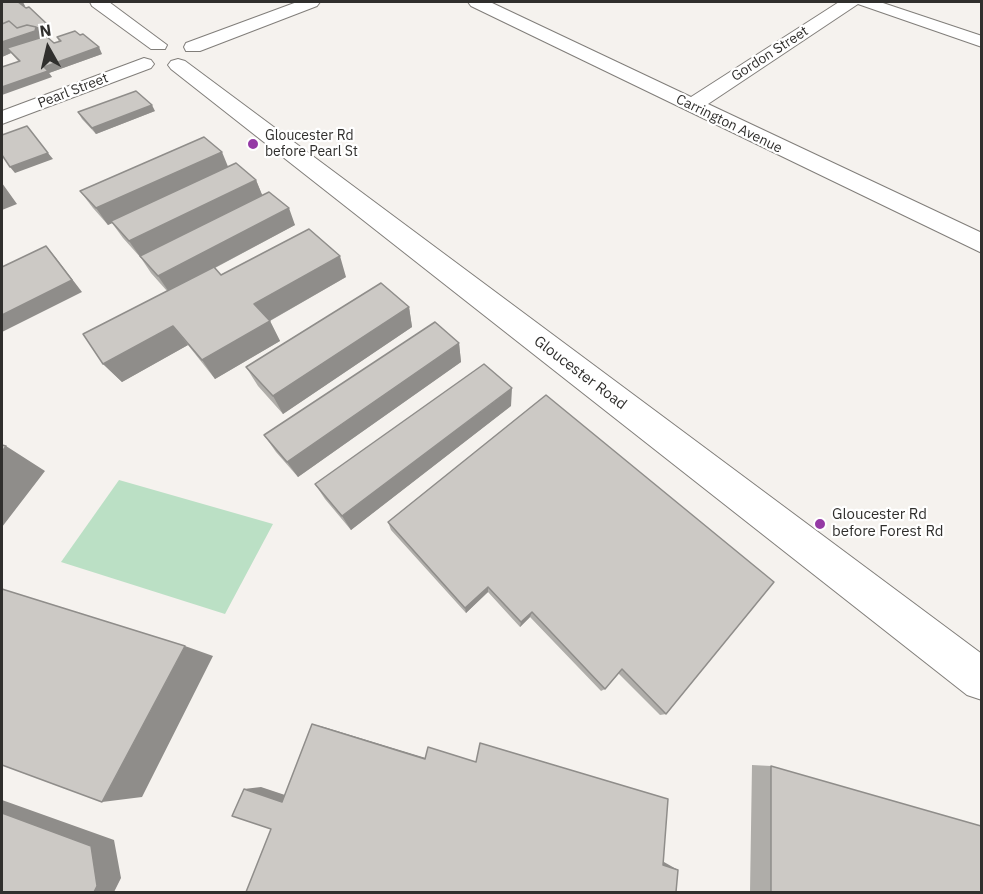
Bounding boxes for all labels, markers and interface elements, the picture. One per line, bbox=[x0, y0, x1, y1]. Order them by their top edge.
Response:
north arrow bbox=[18, 18, 78, 78]
text: N bbox=[38, 19, 53, 41]
street label: Gordon Street bbox=[728, 23, 812, 85]
street label: Pearl Street bbox=[35, 70, 111, 112]
street label: Carrington Avenue bbox=[673, 91, 785, 157]
place label: Gloucester Rd before Pearl St bbox=[265, 128, 358, 160]
marker: Gloucester Rd before Pearl St bbox=[246, 137, 260, 151]
street label: Gloucester Road bbox=[530, 332, 630, 414]
place label: Gloucester Rd before Forest Rd bbox=[832, 506, 943, 541]
marker: Gloucester Rd before Forest Rd bbox=[813, 517, 827, 531]

